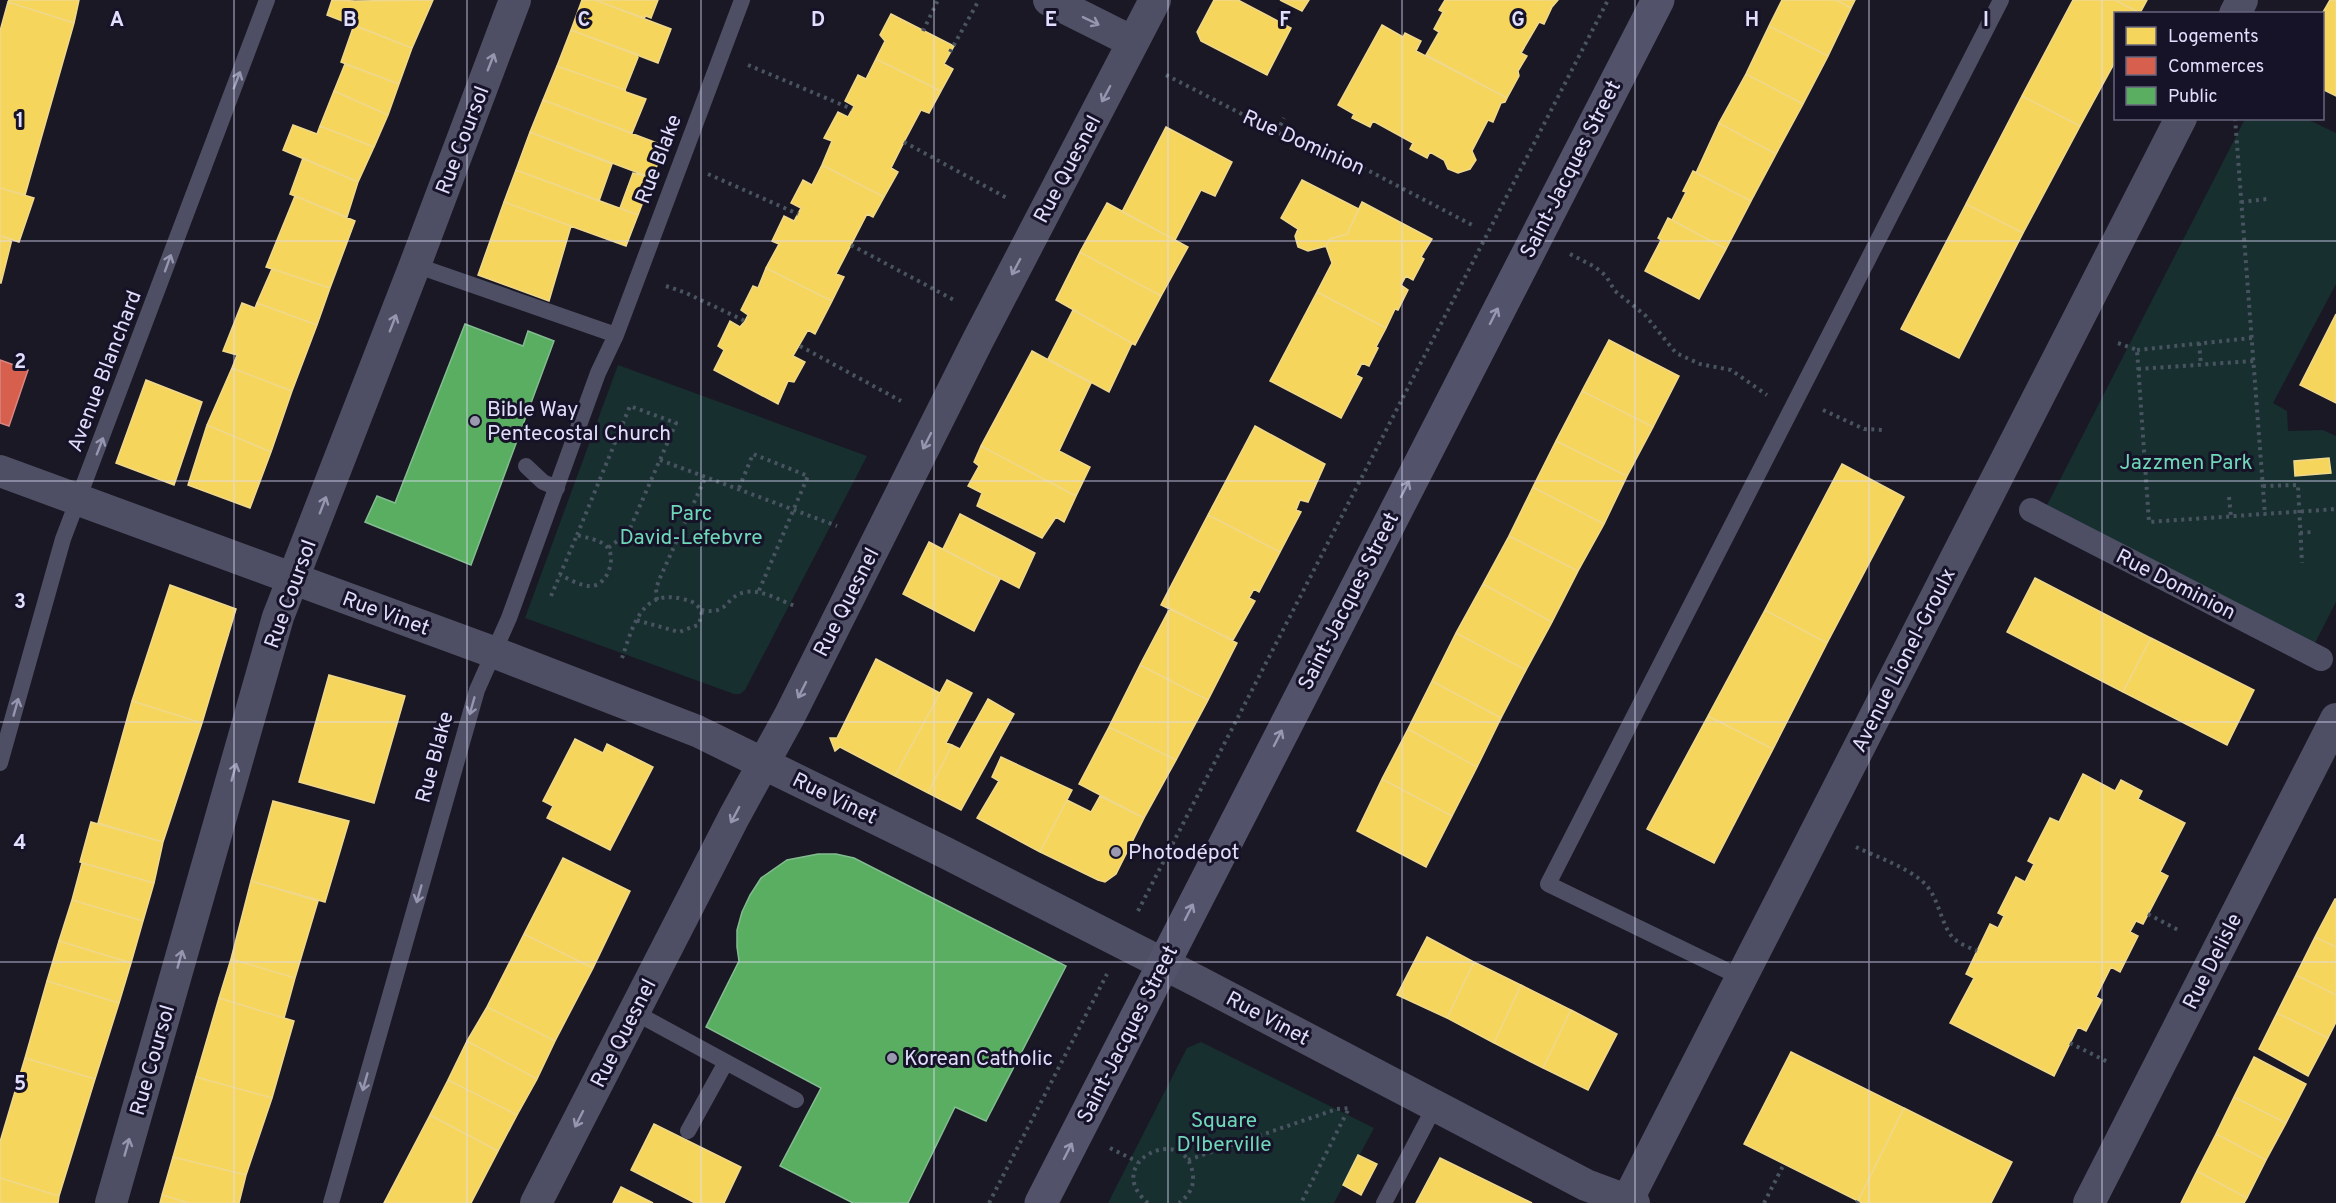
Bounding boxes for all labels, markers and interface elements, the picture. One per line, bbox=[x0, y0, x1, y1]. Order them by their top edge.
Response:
text: A bbox=[110, 8, 124, 34]
text: B bbox=[343, 8, 357, 34]
text: C bbox=[578, 8, 590, 34]
text: D bbox=[811, 8, 825, 34]
text: E bbox=[1045, 8, 1057, 34]
text: F bbox=[1279, 8, 1291, 34]
text: G bbox=[1511, 8, 1525, 34]
text: H bbox=[1745, 8, 1759, 34]
text: I bbox=[1983, 8, 1989, 34]
legend bbox=[2114, 12, 2324, 120]
one-way arrow bbox=[1082, 16, 1100, 28]
text: Logements bbox=[2168, 26, 2259, 49]
one-way arrow bbox=[487, 53, 498, 72]
text: Commerces bbox=[2168, 56, 2264, 79]
one-way arrow bbox=[232, 71, 243, 90]
street label: Saint-Jacques Street bbox=[1515, 76, 1628, 263]
street label: Rue Coursol bbox=[430, 83, 496, 199]
one-way arrow bbox=[1100, 85, 1111, 103]
text: Public bbox=[2168, 86, 2218, 109]
street label: Rue Dominion bbox=[1238, 104, 1369, 182]
text: 1 bbox=[16, 109, 24, 135]
street label: Rue Blake bbox=[630, 111, 689, 208]
street label: Rue Quesnel bbox=[1029, 111, 1108, 228]
one-way arrow bbox=[164, 254, 175, 273]
one-way arrow bbox=[1010, 258, 1022, 275]
street label: Avenue Blanchard bbox=[62, 287, 149, 456]
one-way arrow bbox=[1488, 308, 1500, 325]
one-way arrow bbox=[388, 314, 399, 333]
text: 2 bbox=[14, 350, 26, 376]
place label: Bible Way Pentecostal Church bbox=[487, 397, 671, 448]
marker: Bible Way Pentecostal Church bbox=[468, 414, 482, 428]
one-way arrow bbox=[921, 431, 933, 449]
one-way arrow bbox=[95, 437, 106, 455]
park label: Jazzmen Park bbox=[2119, 450, 2253, 477]
one-way arrow bbox=[1400, 481, 1411, 499]
one-way arrow bbox=[318, 496, 329, 515]
park label: Parc David-Lefebvre bbox=[620, 501, 762, 552]
street label: Saint-Jacques Street bbox=[1293, 508, 1406, 695]
street label: Rue Coursol bbox=[259, 536, 324, 653]
street label: Rue Quesnel bbox=[808, 544, 886, 662]
street label: Rue Dominion bbox=[2111, 544, 2240, 627]
street label: Avenue Lionel-Groulx bbox=[1846, 564, 1963, 757]
street label: Rue Vinet bbox=[338, 586, 433, 643]
text: 3 bbox=[14, 590, 26, 616]
one-way arrow bbox=[796, 681, 808, 698]
one-way arrow bbox=[466, 696, 477, 715]
one-way arrow bbox=[11, 698, 22, 717]
street label: Rue Blake bbox=[410, 709, 461, 806]
one-way arrow bbox=[1272, 730, 1284, 747]
one-way arrow bbox=[229, 762, 240, 781]
street label: Rue Vinet bbox=[788, 767, 881, 831]
one-way arrow bbox=[729, 805, 740, 823]
text: 4 bbox=[14, 831, 26, 857]
place label: Photodépot bbox=[1128, 840, 1239, 867]
marker: Photodépot bbox=[1109, 845, 1123, 859]
one-way arrow bbox=[413, 884, 424, 903]
one-way arrow bbox=[1184, 903, 1196, 921]
street label: Rue Delisle bbox=[2178, 909, 2249, 1014]
street label: Saint-Jacques Street bbox=[1072, 941, 1185, 1128]
one-way arrow bbox=[175, 950, 187, 969]
street label: Rue Quesnel bbox=[585, 975, 663, 1093]
street label: Rue Vinet bbox=[1221, 986, 1314, 1053]
street label: Rue Coursol bbox=[125, 1002, 182, 1119]
place label: Korean Catholic bbox=[904, 1046, 1053, 1073]
marker: Korean Catholic bbox=[885, 1051, 899, 1065]
text: 5 bbox=[14, 1072, 26, 1098]
one-way arrow bbox=[359, 1072, 370, 1091]
park label: Square D'Iberville bbox=[1176, 1108, 1272, 1159]
one-way arrow bbox=[573, 1109, 584, 1127]
one-way arrow bbox=[122, 1138, 133, 1157]
one-way arrow bbox=[1062, 1143, 1074, 1160]

